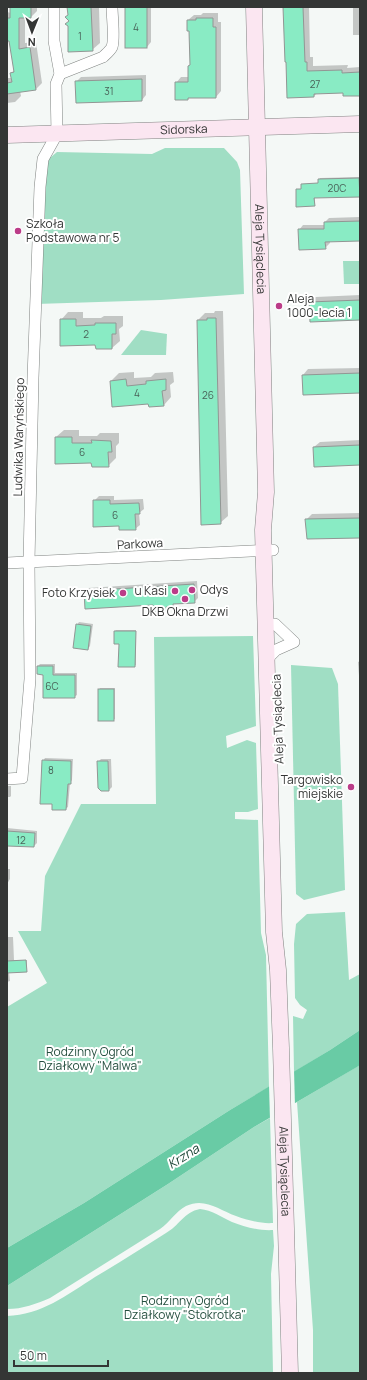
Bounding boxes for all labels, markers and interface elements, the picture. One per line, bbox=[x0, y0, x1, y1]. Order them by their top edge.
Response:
north arrow bbox=[12, 12, 52, 52]
house number: 4 bbox=[133, 20, 139, 34]
house number: 1 bbox=[78, 29, 82, 43]
text: N bbox=[28, 35, 36, 50]
house number: 27 bbox=[310, 77, 320, 91]
house number: 31 bbox=[104, 84, 114, 98]
street label: Sidorska bbox=[160, 120, 208, 138]
house number: 20C bbox=[328, 181, 346, 195]
street label: Aleja Tysiąclecia bbox=[251, 204, 270, 294]
place label: Szkoła Podstawowa nr 5 bbox=[26, 215, 120, 246]
marker: Szkoła Podstawowa nr 5 bbox=[13, 226, 23, 236]
place label: Aleja 1000-lecia 1 bbox=[287, 290, 352, 321]
marker: Aleja 1000-lecia 1 bbox=[274, 301, 284, 311]
house number: 2 bbox=[83, 327, 89, 341]
street label: Ludwika Waryńskiego bbox=[9, 377, 28, 496]
house number: 4 bbox=[134, 386, 140, 400]
house number: 26 bbox=[202, 388, 214, 402]
house number: 6 bbox=[79, 445, 85, 459]
house number: 6 bbox=[112, 508, 118, 522]
street label: Parkowa bbox=[116, 534, 163, 553]
place label: Odys bbox=[200, 581, 228, 598]
place label: u Kasi bbox=[135, 582, 167, 599]
place label: Foto Krzysiek bbox=[42, 584, 116, 601]
marker: Odys bbox=[187, 585, 197, 595]
marker: u Kasi bbox=[170, 586, 180, 596]
marker: Foto Krzysiek bbox=[118, 588, 128, 598]
marker: DKB Okna Drzwi bbox=[180, 594, 190, 604]
place label: DKB Okna Drzwi bbox=[142, 603, 228, 620]
street label: Aleja Tysiąclecia bbox=[267, 674, 288, 764]
house number: 6C bbox=[45, 679, 59, 693]
house number: 8 bbox=[48, 763, 54, 777]
place label: Targowisko miejskie bbox=[281, 771, 343, 802]
marker: Targowisko miejskie bbox=[346, 782, 356, 792]
house number: 12 bbox=[16, 833, 26, 847]
park label: Rodzinny Ogród Działkowy "Malwa" bbox=[38, 1043, 142, 1074]
street label: Aleja Tysiąclecia bbox=[275, 1126, 295, 1217]
water label: Krzna bbox=[164, 1139, 203, 1173]
park label: Rodzinny Ogród Działkowy "Stokrotka" bbox=[124, 1292, 246, 1323]
scale bar bbox=[14, 1342, 108, 1368]
text: 50 m bbox=[20, 1347, 47, 1364]

